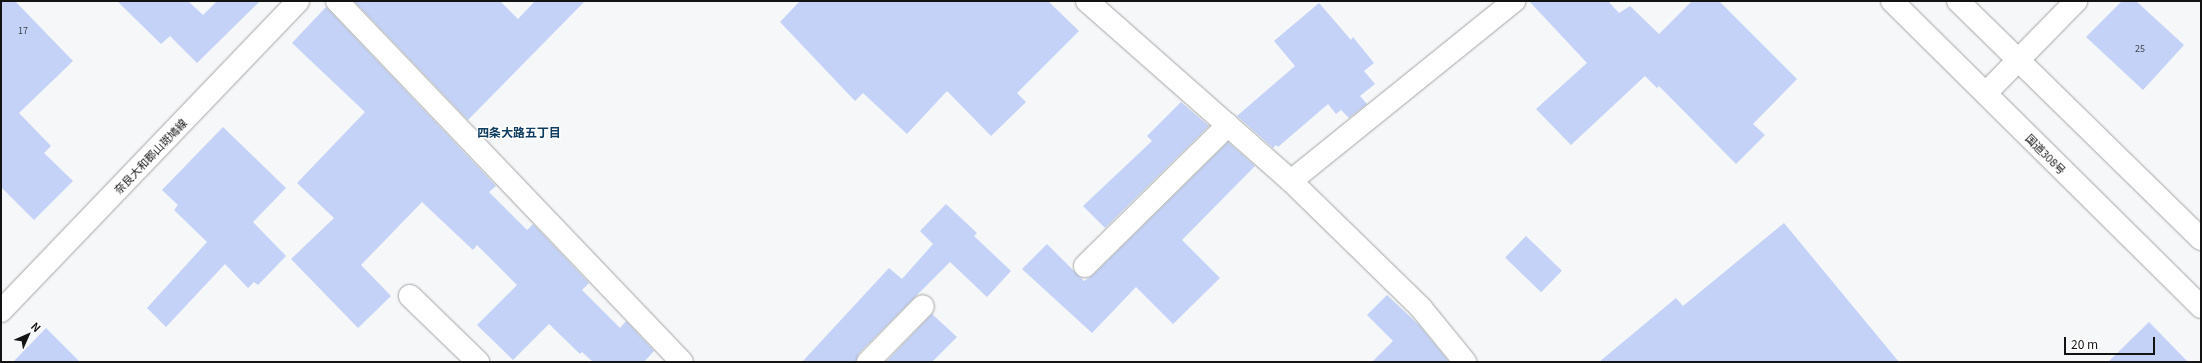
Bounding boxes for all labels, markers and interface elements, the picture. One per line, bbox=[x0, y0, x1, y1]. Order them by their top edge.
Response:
house number: 17 bbox=[18, 26, 28, 36]
house number: 25 bbox=[2135, 44, 2145, 54]
street label: 奈良大和郡山斑鳩線 bbox=[111, 116, 189, 196]
district label: 四条大路五丁目 bbox=[477, 125, 561, 139]
street label: 国道308号 bbox=[2023, 131, 2069, 177]
north arrow bbox=[8, 315, 48, 355]
text: N bbox=[28, 318, 45, 335]
scale bar bbox=[2066, 329, 2157, 355]
text: 20 m bbox=[2071, 335, 2098, 352]

